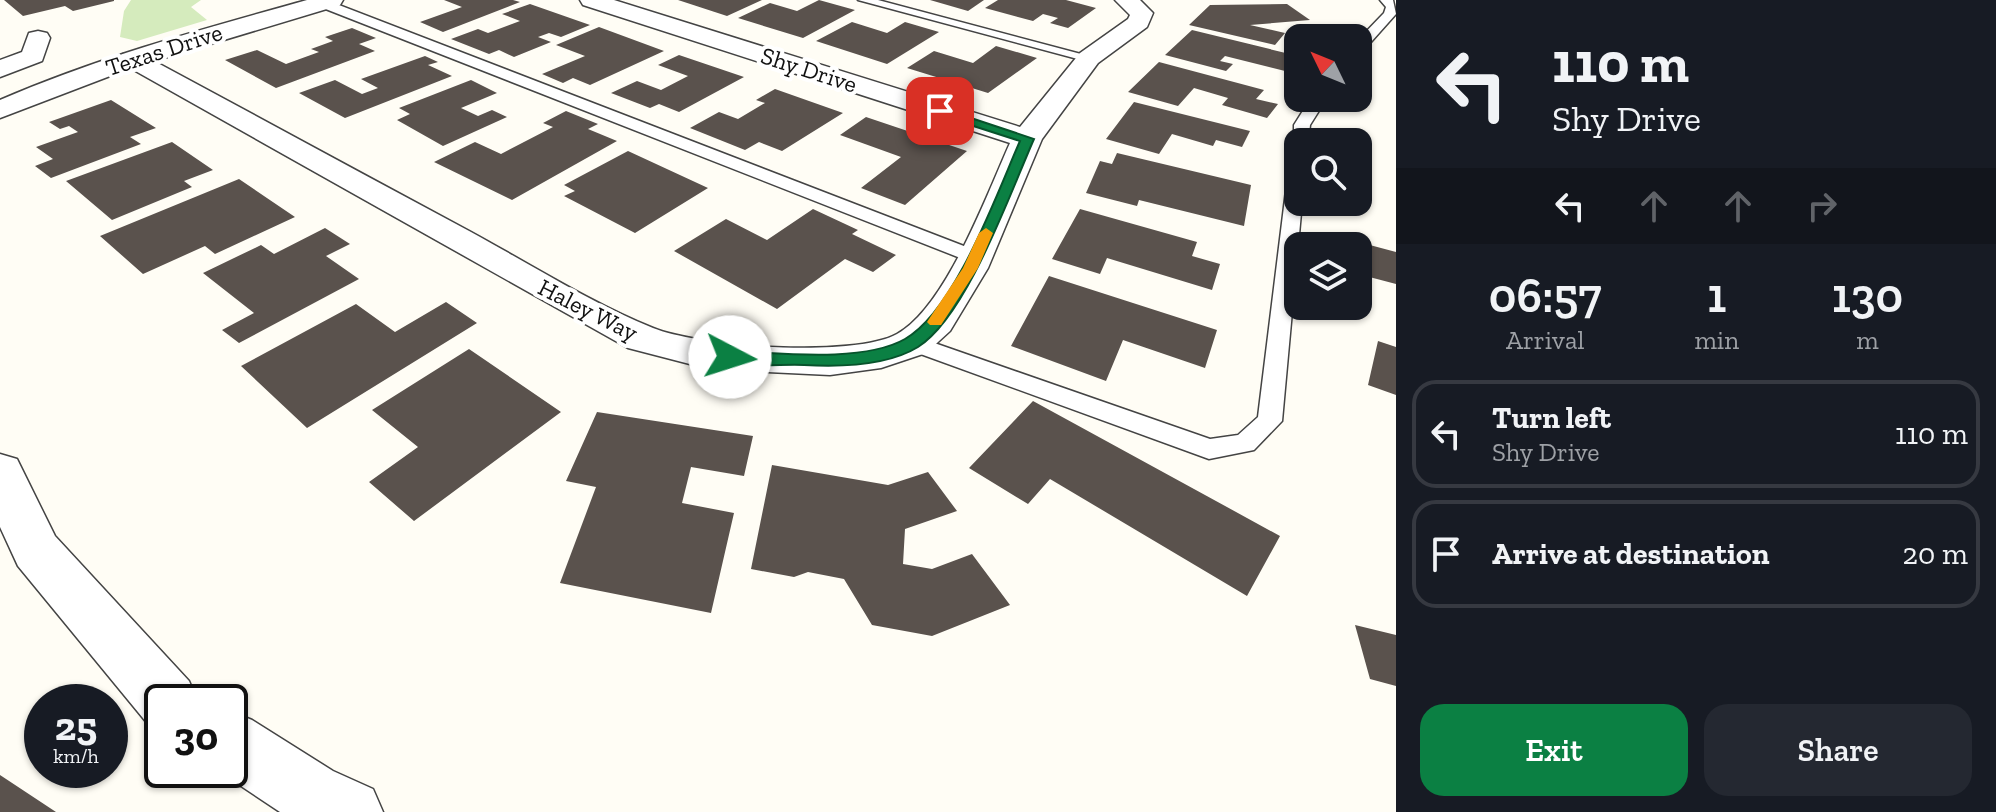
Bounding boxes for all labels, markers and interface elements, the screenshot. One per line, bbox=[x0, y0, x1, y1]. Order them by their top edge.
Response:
street label: Texas Drive bbox=[102, 17, 226, 82]
north arrow bbox=[1284, 24, 1372, 112]
map controls bbox=[1284, 24, 1372, 320]
text: 110 m bbox=[1552, 29, 1689, 96]
icon: left bbox=[1420, 32, 1524, 136]
street label: Shy Drive bbox=[757, 40, 861, 99]
pin bbox=[906, 77, 974, 145]
icon: arrive bbox=[918, 89, 962, 133]
text: Shy Drive bbox=[1552, 97, 1701, 140]
button: search bbox=[1284, 128, 1372, 216]
icon: left bbox=[1548, 184, 1592, 228]
icon: ahead bbox=[1632, 184, 1676, 228]
icon: ahead bbox=[1716, 184, 1760, 228]
icon: right bbox=[1800, 184, 1844, 228]
button: layers bbox=[1284, 232, 1372, 320]
text: 06:57 bbox=[1489, 267, 1602, 324]
text: 1 bbox=[1707, 267, 1726, 324]
text: 130 bbox=[1832, 267, 1903, 324]
street label: Haley Way bbox=[534, 272, 643, 347]
position arrow bbox=[688, 315, 772, 399]
text: Arrival bbox=[1506, 324, 1584, 356]
text: min bbox=[1694, 324, 1739, 356]
text: m bbox=[1856, 324, 1879, 356]
text: Turn left bbox=[1492, 400, 1611, 436]
icon: left bbox=[1424, 412, 1468, 456]
text: 110 m bbox=[1895, 416, 1968, 452]
text: Shy Drive bbox=[1492, 436, 1600, 468]
icon: arrive bbox=[1424, 532, 1468, 576]
text: Arrive at destination bbox=[1492, 536, 1769, 572]
text: 20 m bbox=[1903, 536, 1968, 572]
speed limit sign: 30 bbox=[144, 684, 248, 788]
text: 25 bbox=[55, 702, 97, 750]
button: Exit bbox=[1420, 704, 1688, 796]
button: Share bbox=[1704, 704, 1972, 796]
text: km/h bbox=[53, 744, 99, 768]

